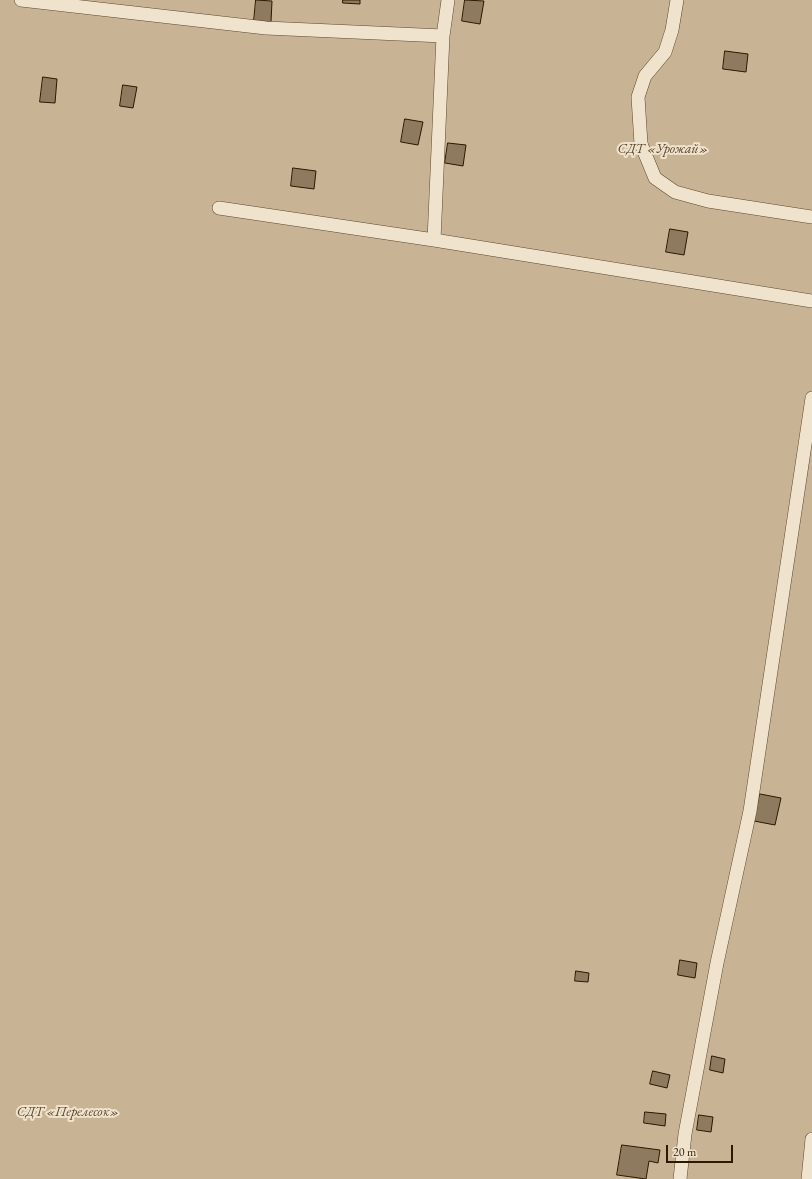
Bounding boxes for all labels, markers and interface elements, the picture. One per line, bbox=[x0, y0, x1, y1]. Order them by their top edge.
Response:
park label: СДТ «Урожай» bbox=[618, 141, 708, 157]
park label: СДТ «Перелесок» bbox=[17, 1104, 119, 1120]
scale bar bbox=[668, 1137, 735, 1163]
text: 20 m bbox=[673, 1144, 696, 1160]

